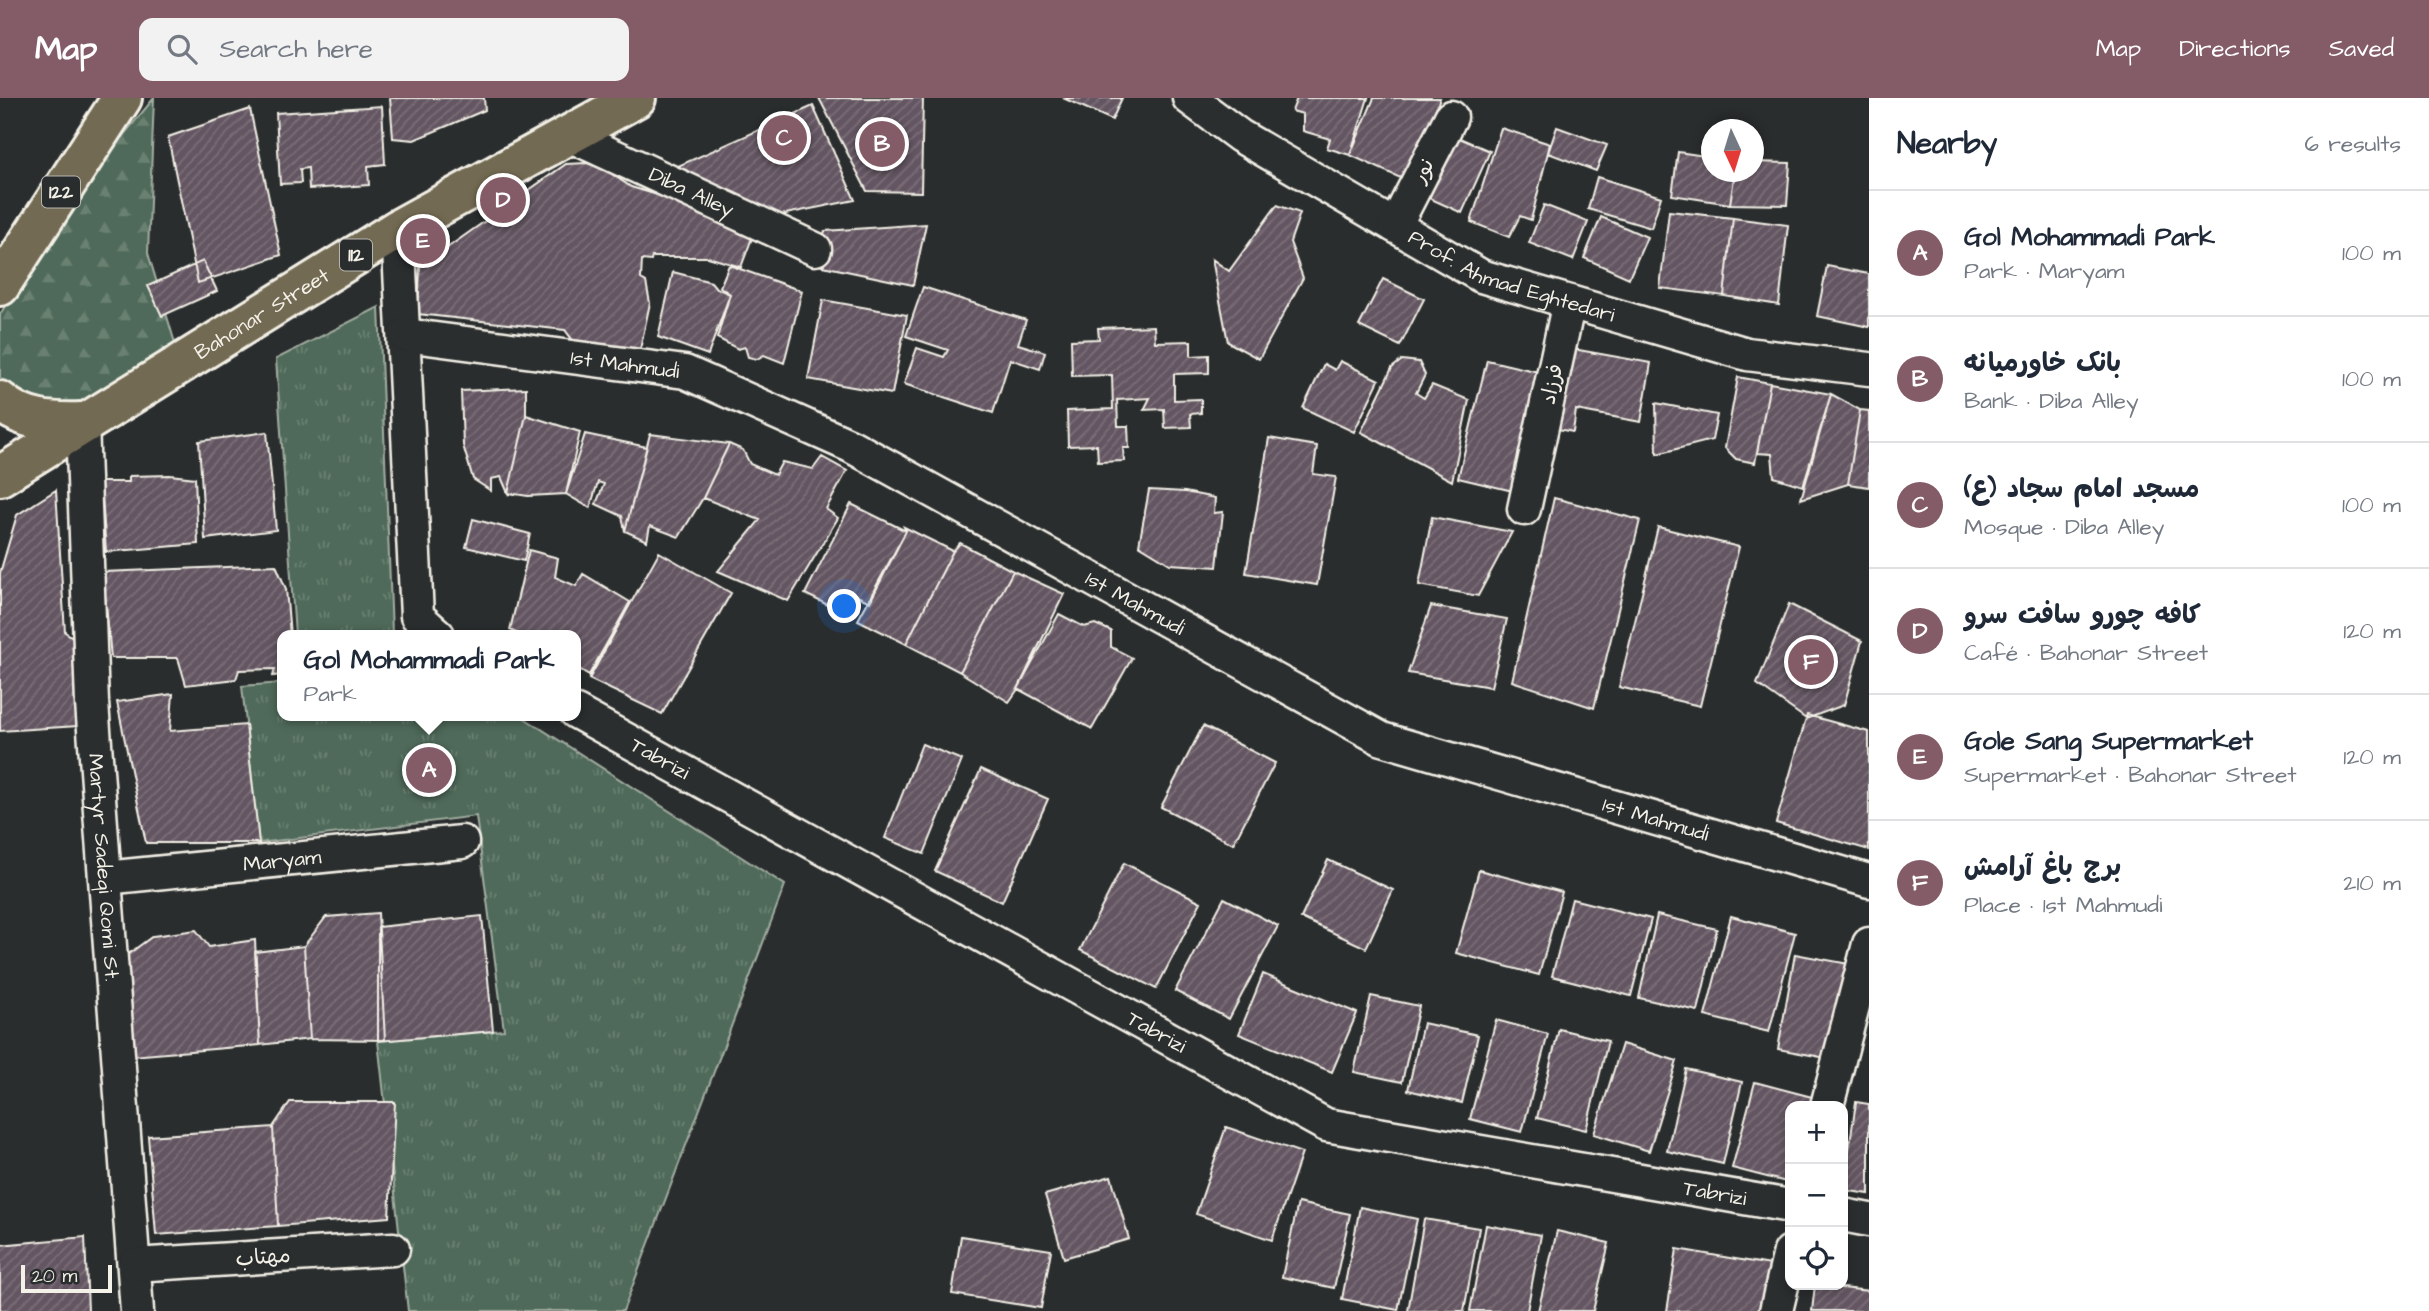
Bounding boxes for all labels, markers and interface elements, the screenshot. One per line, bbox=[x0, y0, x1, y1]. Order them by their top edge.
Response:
search box bbox=[139, 18, 629, 81]
text: Map bbox=[35, 26, 97, 72]
icon: search bbox=[163, 30, 201, 68]
text: Search here bbox=[219, 31, 373, 67]
text: Map bbox=[2096, 32, 2141, 66]
text: Directions bbox=[2179, 32, 2291, 66]
text: Saved bbox=[2329, 32, 2394, 66]
pin: C bbox=[761, 112, 807, 164]
pin: B bbox=[859, 118, 905, 170]
north arrow bbox=[1701, 119, 1764, 182]
text: Nearby bbox=[1897, 123, 1997, 165]
text: 6 results bbox=[2305, 128, 2401, 160]
street label: نور bbox=[1404, 154, 1441, 189]
street label: Diba Alley bbox=[644, 160, 739, 226]
pin: D bbox=[480, 174, 526, 226]
road number: 122 bbox=[42, 176, 80, 208]
pin: E bbox=[400, 215, 446, 267]
text: Gol Mohammadi Park bbox=[1964, 219, 2215, 255]
street label: Prof. Ahmad Eghtedari bbox=[1403, 222, 1618, 329]
text: A bbox=[1913, 237, 1927, 269]
text: 100 m bbox=[2342, 237, 2401, 269]
road number: 112 bbox=[340, 239, 372, 270]
text: Park · Maryam bbox=[1964, 255, 2124, 287]
street label: Bahonar Street bbox=[189, 260, 335, 366]
street label: 1st Mahmudi bbox=[569, 343, 681, 386]
text: بانک خاورمیانه bbox=[1964, 345, 2121, 381]
street label: فرزاد bbox=[1534, 361, 1570, 407]
text: B bbox=[1912, 363, 1928, 395]
text: 100 m bbox=[2342, 363, 2401, 395]
text: Bank · Diba Alley bbox=[1964, 385, 2139, 417]
text: مسجد امام سجاد (ع) bbox=[1964, 471, 2199, 507]
text: C bbox=[1912, 489, 1928, 521]
text: 100 m bbox=[2342, 489, 2401, 521]
text: Mosque · Diba Alley bbox=[1964, 511, 2164, 543]
street label: 1st Mahmudi bbox=[1080, 564, 1190, 642]
your location bbox=[827, 589, 861, 623]
text: کافه چورو سافت سرو bbox=[1964, 597, 2201, 633]
text: D bbox=[1913, 615, 1927, 647]
text: 120 m bbox=[2343, 615, 2401, 647]
popup bbox=[277, 630, 581, 721]
pin: F bbox=[1788, 636, 1834, 688]
text: Café · Bahonar Street bbox=[1964, 637, 2208, 669]
text: Gol Mohammadi Park bbox=[304, 642, 554, 678]
text: Park bbox=[304, 678, 357, 710]
text: Gole Sang Supermarket bbox=[1964, 723, 2253, 759]
street label: Tabrizi bbox=[625, 730, 695, 786]
text: E bbox=[1913, 741, 1927, 773]
text: 120 m bbox=[2343, 741, 2401, 773]
pin: A bbox=[406, 744, 452, 796]
street label: Martyr Sadeqi Qomi St. bbox=[81, 753, 127, 982]
text: Supermarket · Bahonar Street bbox=[1964, 759, 2297, 791]
street label: 1st Mahmudi bbox=[1599, 790, 1713, 848]
street label: Maryam bbox=[242, 842, 323, 878]
text: برج باغ آرامش bbox=[1964, 849, 2121, 885]
text: F bbox=[1912, 867, 1928, 899]
text: 210 m bbox=[2343, 867, 2401, 899]
text: Place · 1st Mahmudi bbox=[1964, 889, 2163, 921]
street label: Tabrizi bbox=[1122, 1004, 1192, 1060]
map controls bbox=[1785, 1101, 1848, 1290]
button: + bbox=[1785, 1101, 1848, 1164]
button: − bbox=[1785, 1164, 1848, 1227]
street label: Tabrizi bbox=[1681, 1173, 1749, 1213]
button: locate bbox=[1785, 1227, 1848, 1290]
street label: مهتاب bbox=[235, 1241, 291, 1273]
scale bar bbox=[21, 1262, 112, 1294]
text: 20 m bbox=[32, 1263, 77, 1290]

